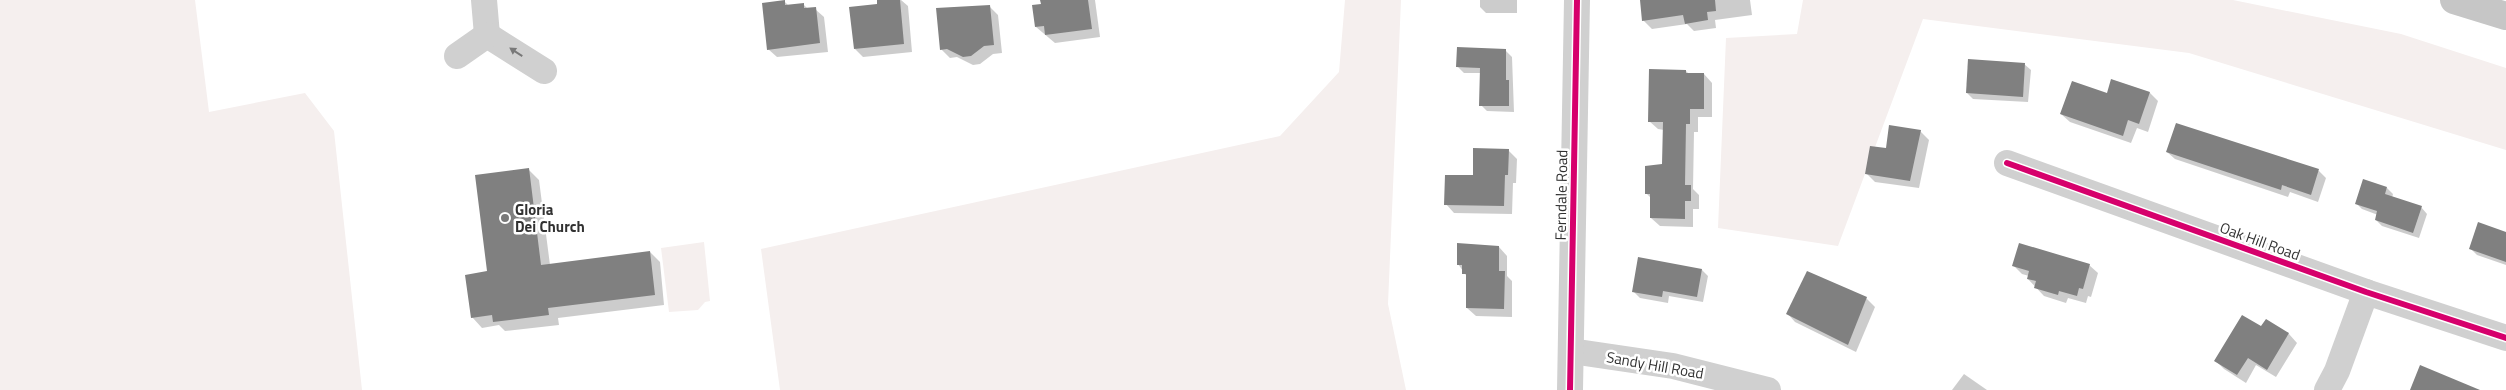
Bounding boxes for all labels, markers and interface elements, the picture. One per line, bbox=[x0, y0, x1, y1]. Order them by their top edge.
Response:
one-way arrow bbox=[509, 47, 523, 57]
street label: Ferndale Road bbox=[1549, 149, 1573, 241]
place label: Gloria Dei Church bbox=[515, 198, 585, 238]
marker: Gloria Dei Church bbox=[499, 212, 511, 224]
street label: Oak Hill Road bbox=[2217, 216, 2303, 266]
street label: Sandy Hill Road bbox=[1605, 345, 1705, 385]

